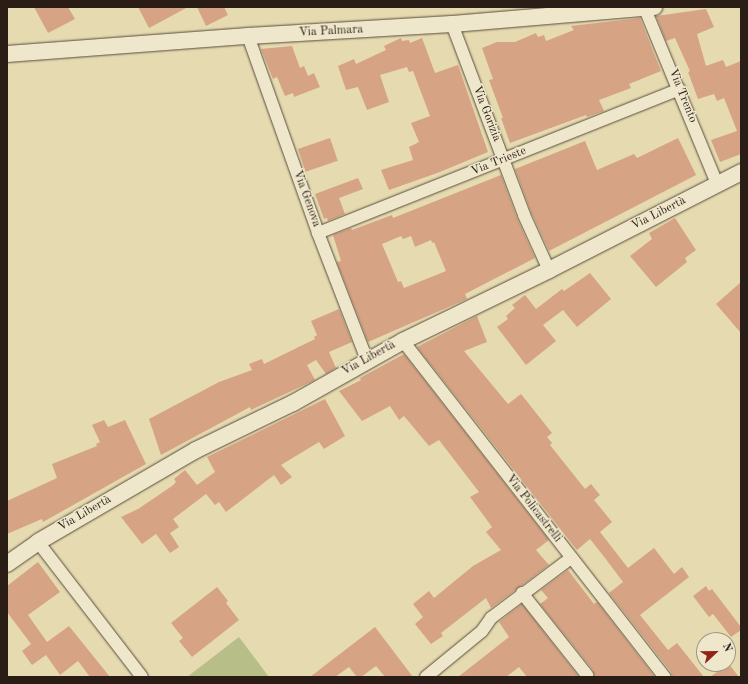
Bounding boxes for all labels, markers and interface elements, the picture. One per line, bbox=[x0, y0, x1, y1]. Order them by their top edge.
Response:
street label: Via Palmara bbox=[298, 23, 364, 41]
street label: Via Trento bbox=[665, 67, 699, 125]
street label: Via Gorizia bbox=[469, 84, 503, 144]
street label: Via Trieste bbox=[469, 144, 529, 180]
street label: Via Genova bbox=[289, 169, 323, 229]
street label: Via Libertà bbox=[629, 194, 689, 234]
street label: Via Libertà bbox=[340, 338, 398, 380]
street label: Via Policastrelli bbox=[502, 472, 564, 546]
street label: Via Libertà bbox=[56, 493, 114, 535]
north arrow bbox=[696, 632, 736, 672]
text: N bbox=[720, 642, 733, 654]

